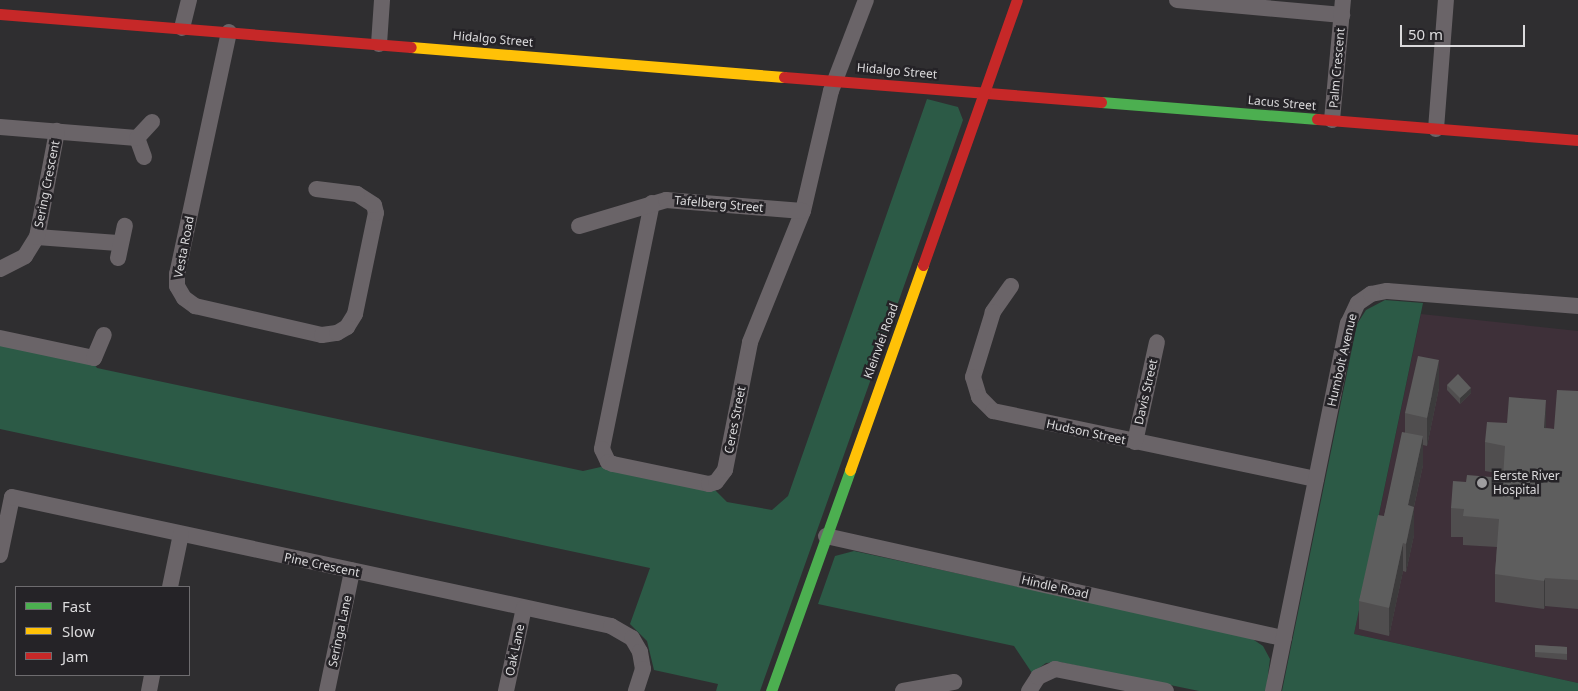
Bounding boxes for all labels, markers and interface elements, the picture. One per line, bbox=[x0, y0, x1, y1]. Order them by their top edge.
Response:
scale bar bbox=[1403, 15, 1528, 47]
text: 50 m bbox=[1408, 24, 1443, 44]
street label: Palm Crescent bbox=[1326, 27, 1348, 109]
street label: Hidalgo Street bbox=[452, 28, 534, 50]
street label: Hidalgo Street bbox=[856, 60, 938, 82]
street label: Lacus Street bbox=[1247, 93, 1317, 113]
street label: Sering Crescent bbox=[31, 139, 63, 229]
street label: Tafelberg Street bbox=[674, 193, 764, 215]
street label: Vesta Road bbox=[171, 215, 197, 279]
street label: Kleinvlei Road bbox=[861, 302, 901, 380]
street label: Humbolt Avenue bbox=[1324, 312, 1360, 408]
street label: Davis Street bbox=[1131, 358, 1161, 426]
street label: Ceres Street bbox=[721, 385, 749, 455]
street label: Hudson Street bbox=[1045, 417, 1127, 447]
place label: Eerste River Hospital bbox=[1493, 469, 1560, 497]
marker: Eerste River Hospital bbox=[1475, 476, 1489, 490]
street label: Pine Crescent bbox=[283, 550, 361, 580]
street label: Hindle Road bbox=[1020, 572, 1090, 602]
legend bbox=[15, 586, 190, 676]
street label: Seringa Lane bbox=[325, 594, 355, 668]
text: Fast bbox=[62, 596, 91, 616]
text: Slow bbox=[62, 621, 95, 641]
street label: Oak Lane bbox=[502, 623, 528, 677]
text: Jam bbox=[62, 646, 89, 666]

